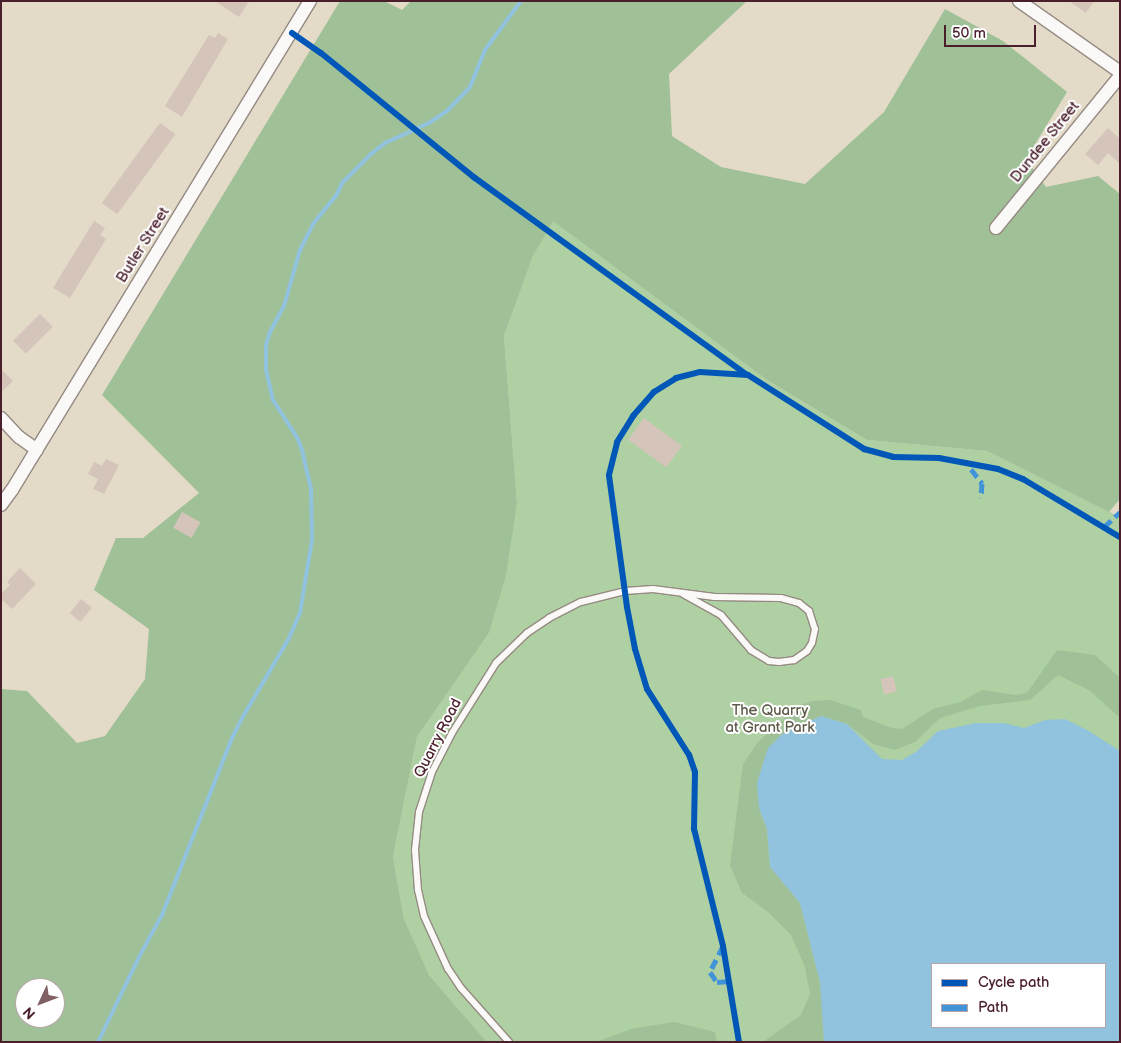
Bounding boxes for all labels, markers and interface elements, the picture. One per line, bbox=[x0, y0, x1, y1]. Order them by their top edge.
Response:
scale bar bbox=[946, 15, 1038, 47]
text: 50 m bbox=[952, 24, 986, 43]
street label: Dundee Street bbox=[1007, 98, 1083, 186]
street label: Butler Street bbox=[113, 204, 173, 286]
street label: Quarry Road bbox=[410, 695, 466, 781]
park label: The Quarry at Grant Park bbox=[725, 701, 815, 736]
legend bbox=[931, 963, 1106, 1028]
text: Cycle path bbox=[978, 973, 1049, 992]
north arrow bbox=[15, 978, 65, 1028]
text: Path bbox=[978, 998, 1008, 1017]
text: N bbox=[20, 1003, 39, 1023]

